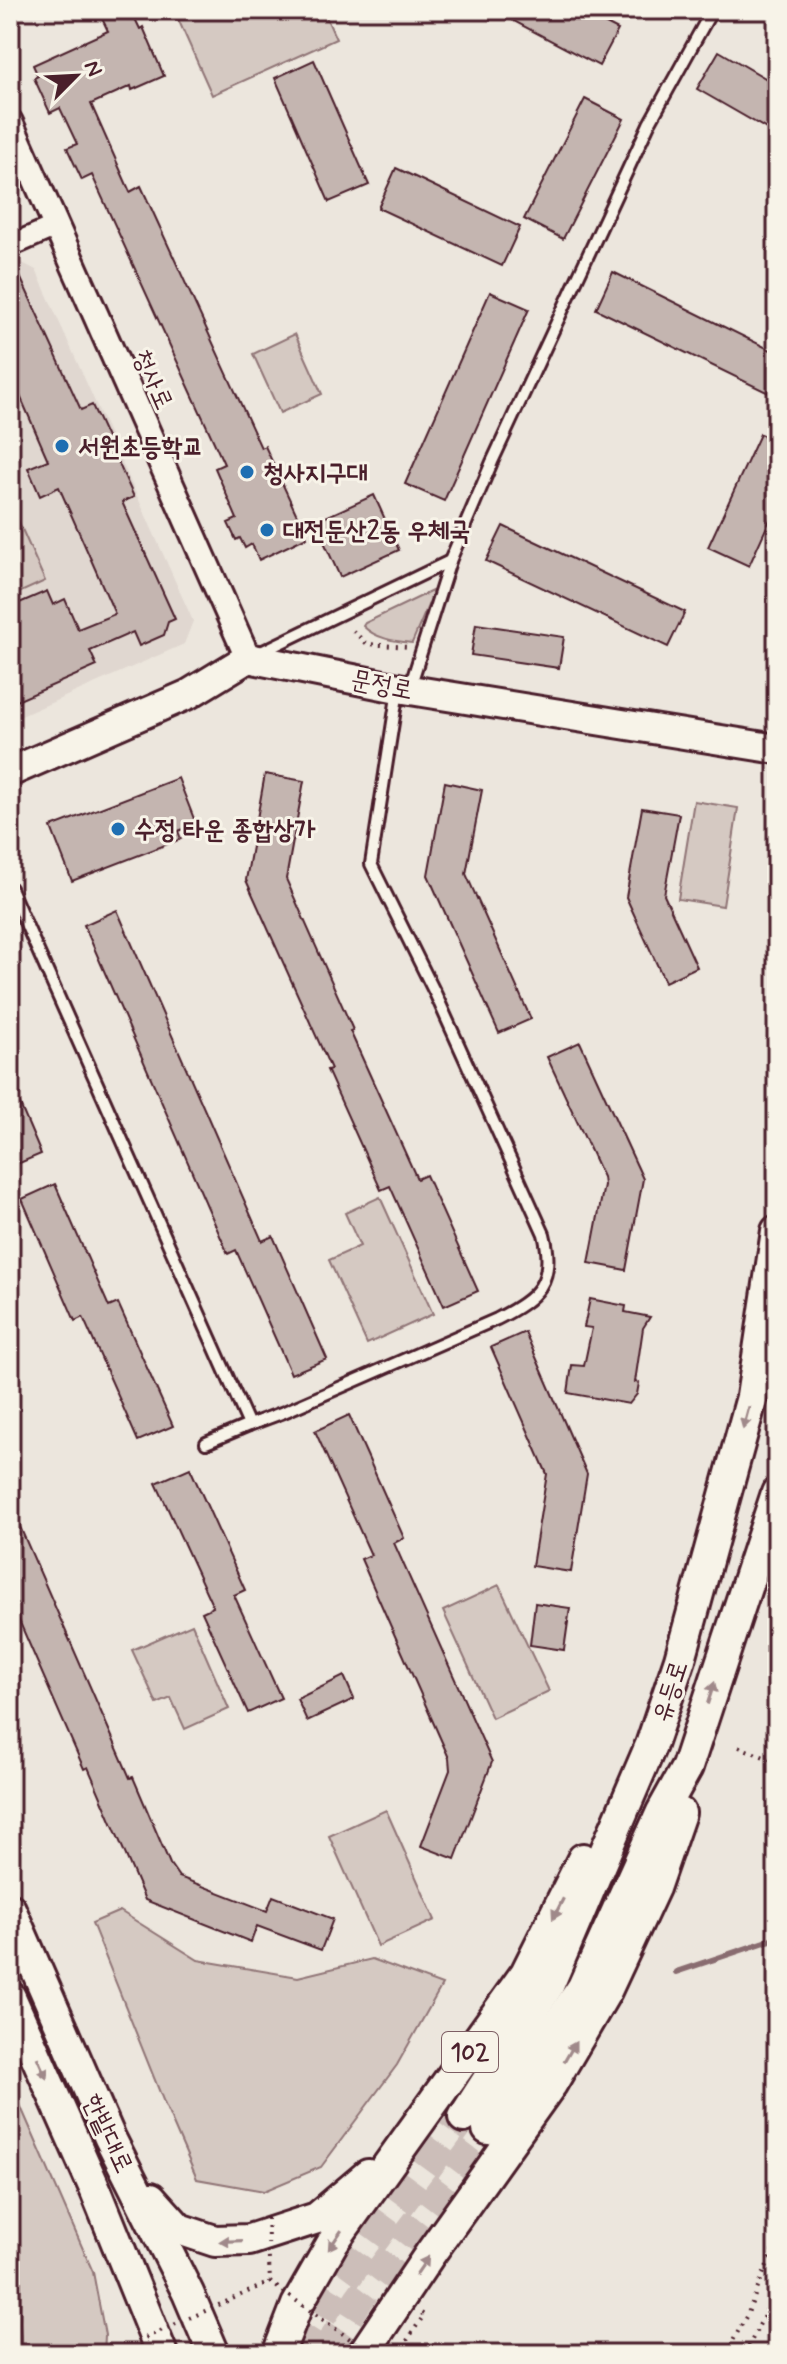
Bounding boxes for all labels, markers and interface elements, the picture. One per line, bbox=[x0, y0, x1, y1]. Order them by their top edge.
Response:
north arrow bbox=[36, 36, 116, 116]
text: N bbox=[77, 56, 108, 81]
street label: 청사로 bbox=[124, 344, 180, 415]
place label: 서원초등학교 bbox=[78, 431, 204, 465]
marker: 서원초등학교 bbox=[53, 437, 71, 455]
place label: 청사지구대 bbox=[263, 457, 368, 491]
marker: 청사지구대 bbox=[238, 463, 256, 481]
place label: 대전둔산2동 우체국 bbox=[283, 515, 470, 549]
marker: 대전둔산2동 우체국 bbox=[258, 521, 276, 539]
street label: 문정로 bbox=[348, 663, 416, 709]
place label: 수정 타운 종합상가 bbox=[134, 814, 315, 848]
marker: 수정 타운 종합상가 bbox=[109, 820, 127, 838]
one-way arrow bbox=[739, 1407, 752, 1431]
street label: 유등로 bbox=[645, 1657, 697, 1727]
one-way arrow bbox=[706, 1681, 718, 1705]
one-way arrow bbox=[551, 1897, 565, 1920]
road number: 102 bbox=[442, 2032, 498, 2072]
one-way arrow bbox=[563, 2041, 577, 2063]
one-way arrow bbox=[35, 2056, 48, 2080]
street label: 한밭대로 bbox=[74, 2089, 140, 2179]
one-way arrow bbox=[329, 2229, 343, 2251]
one-way arrow bbox=[218, 2234, 243, 2247]
one-way arrow bbox=[414, 2255, 429, 2276]

